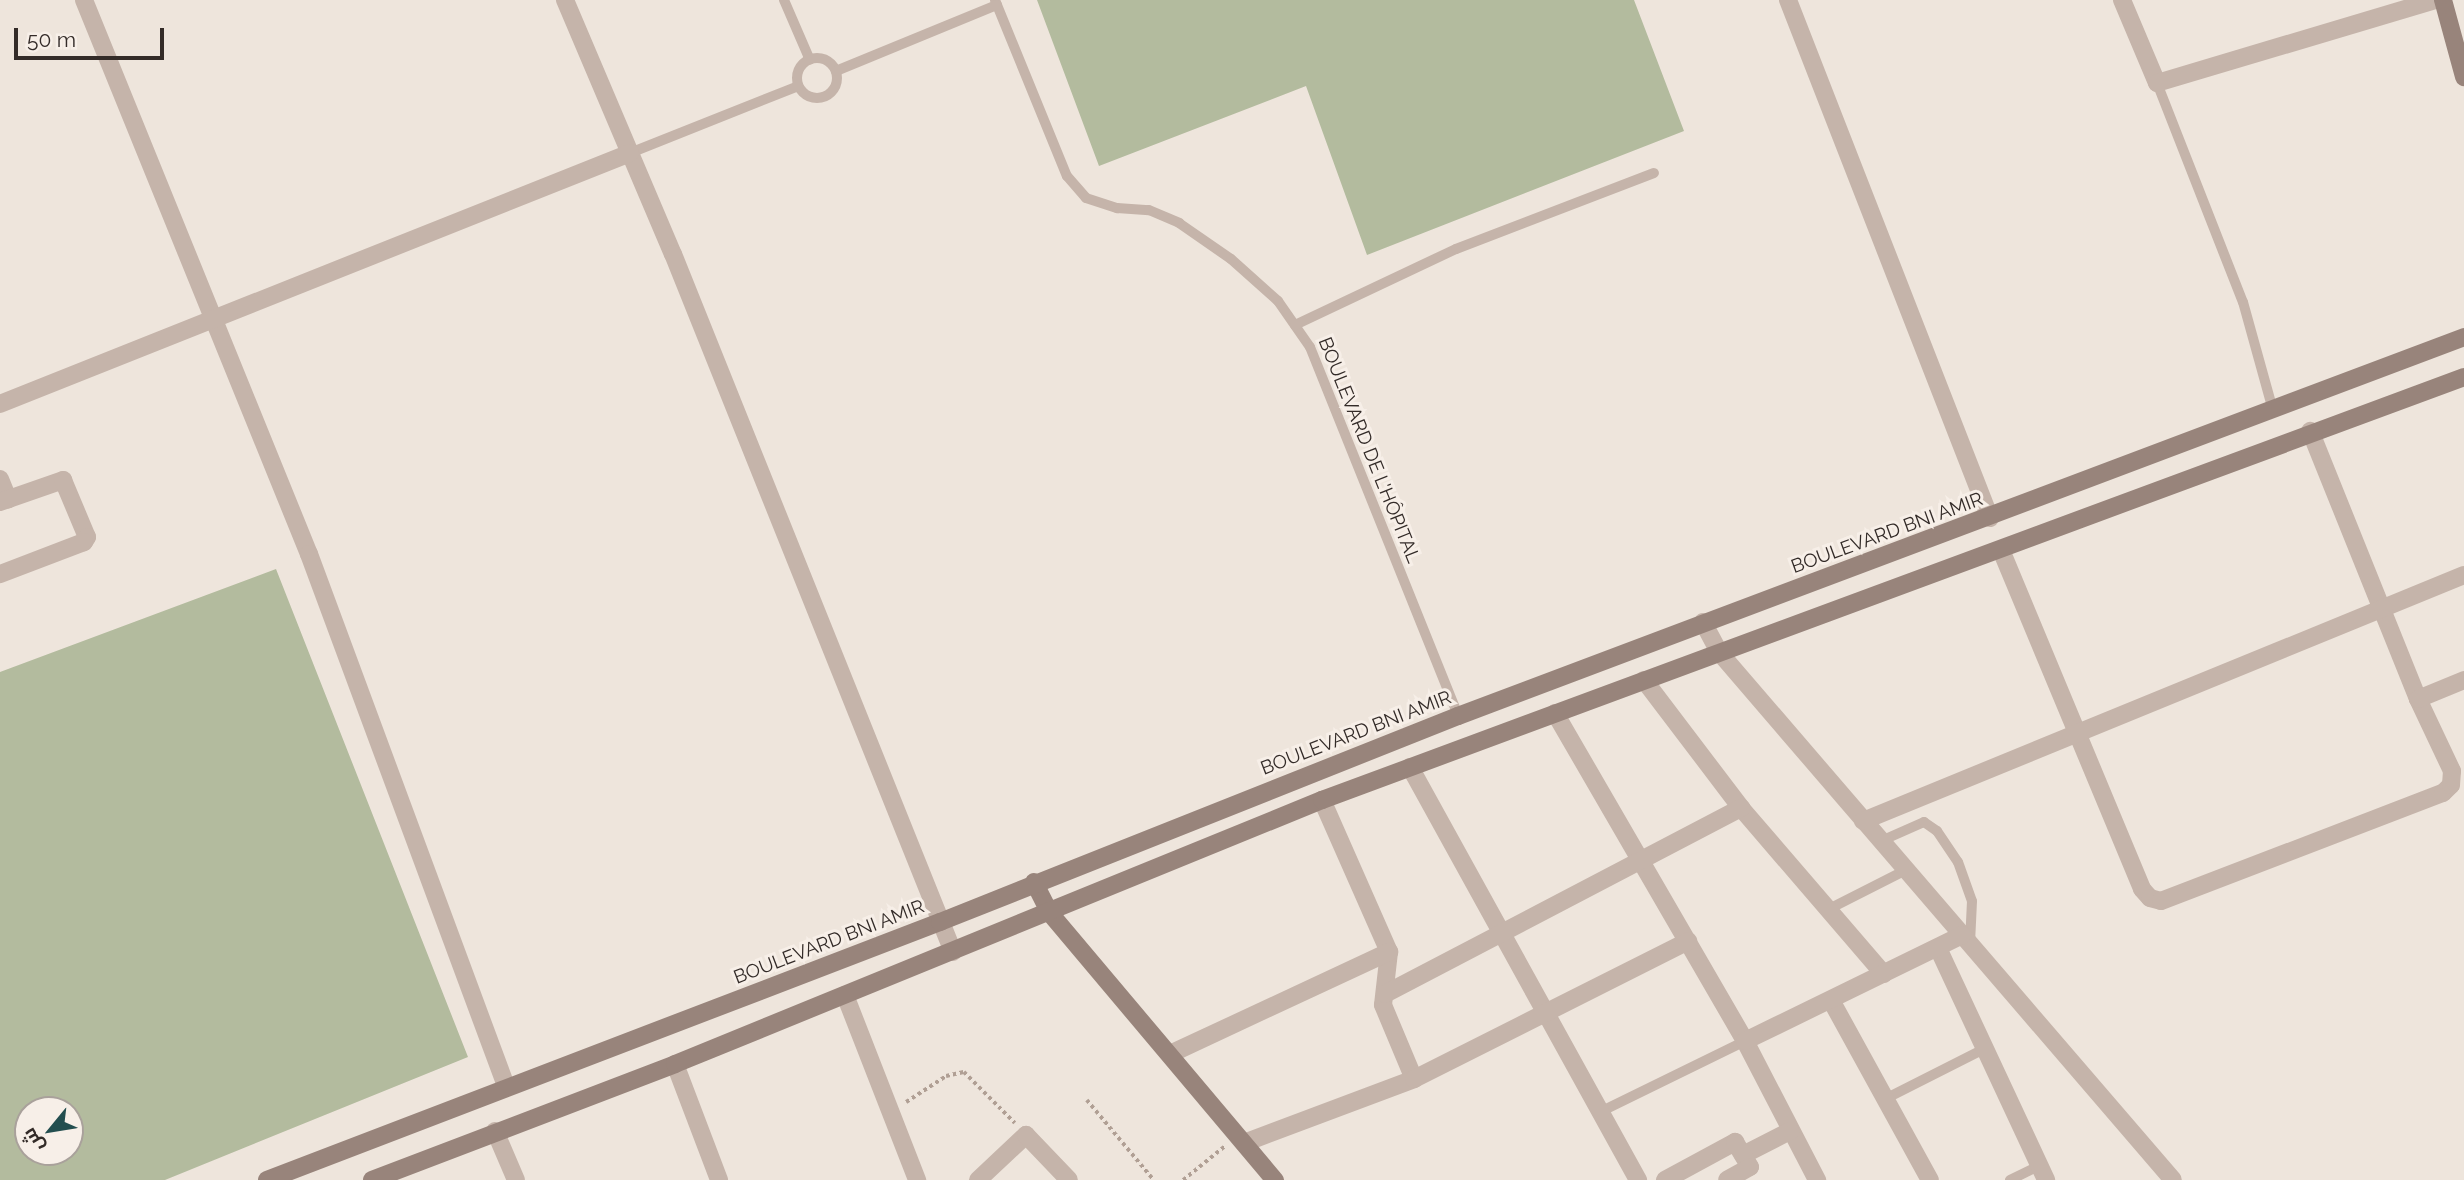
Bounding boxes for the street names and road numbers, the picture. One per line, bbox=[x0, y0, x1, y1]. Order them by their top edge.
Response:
street label: BOULEVARD DE L'HÔPITAL bbox=[1313, 334, 1425, 566]
street label: BOULEVARD BNI AMIR bbox=[1788, 488, 1986, 578]
street label: BOULEVARD BNI AMIR bbox=[1257, 686, 1455, 780]
street label: BOULEVARD BNI AMIR bbox=[730, 895, 928, 989]

